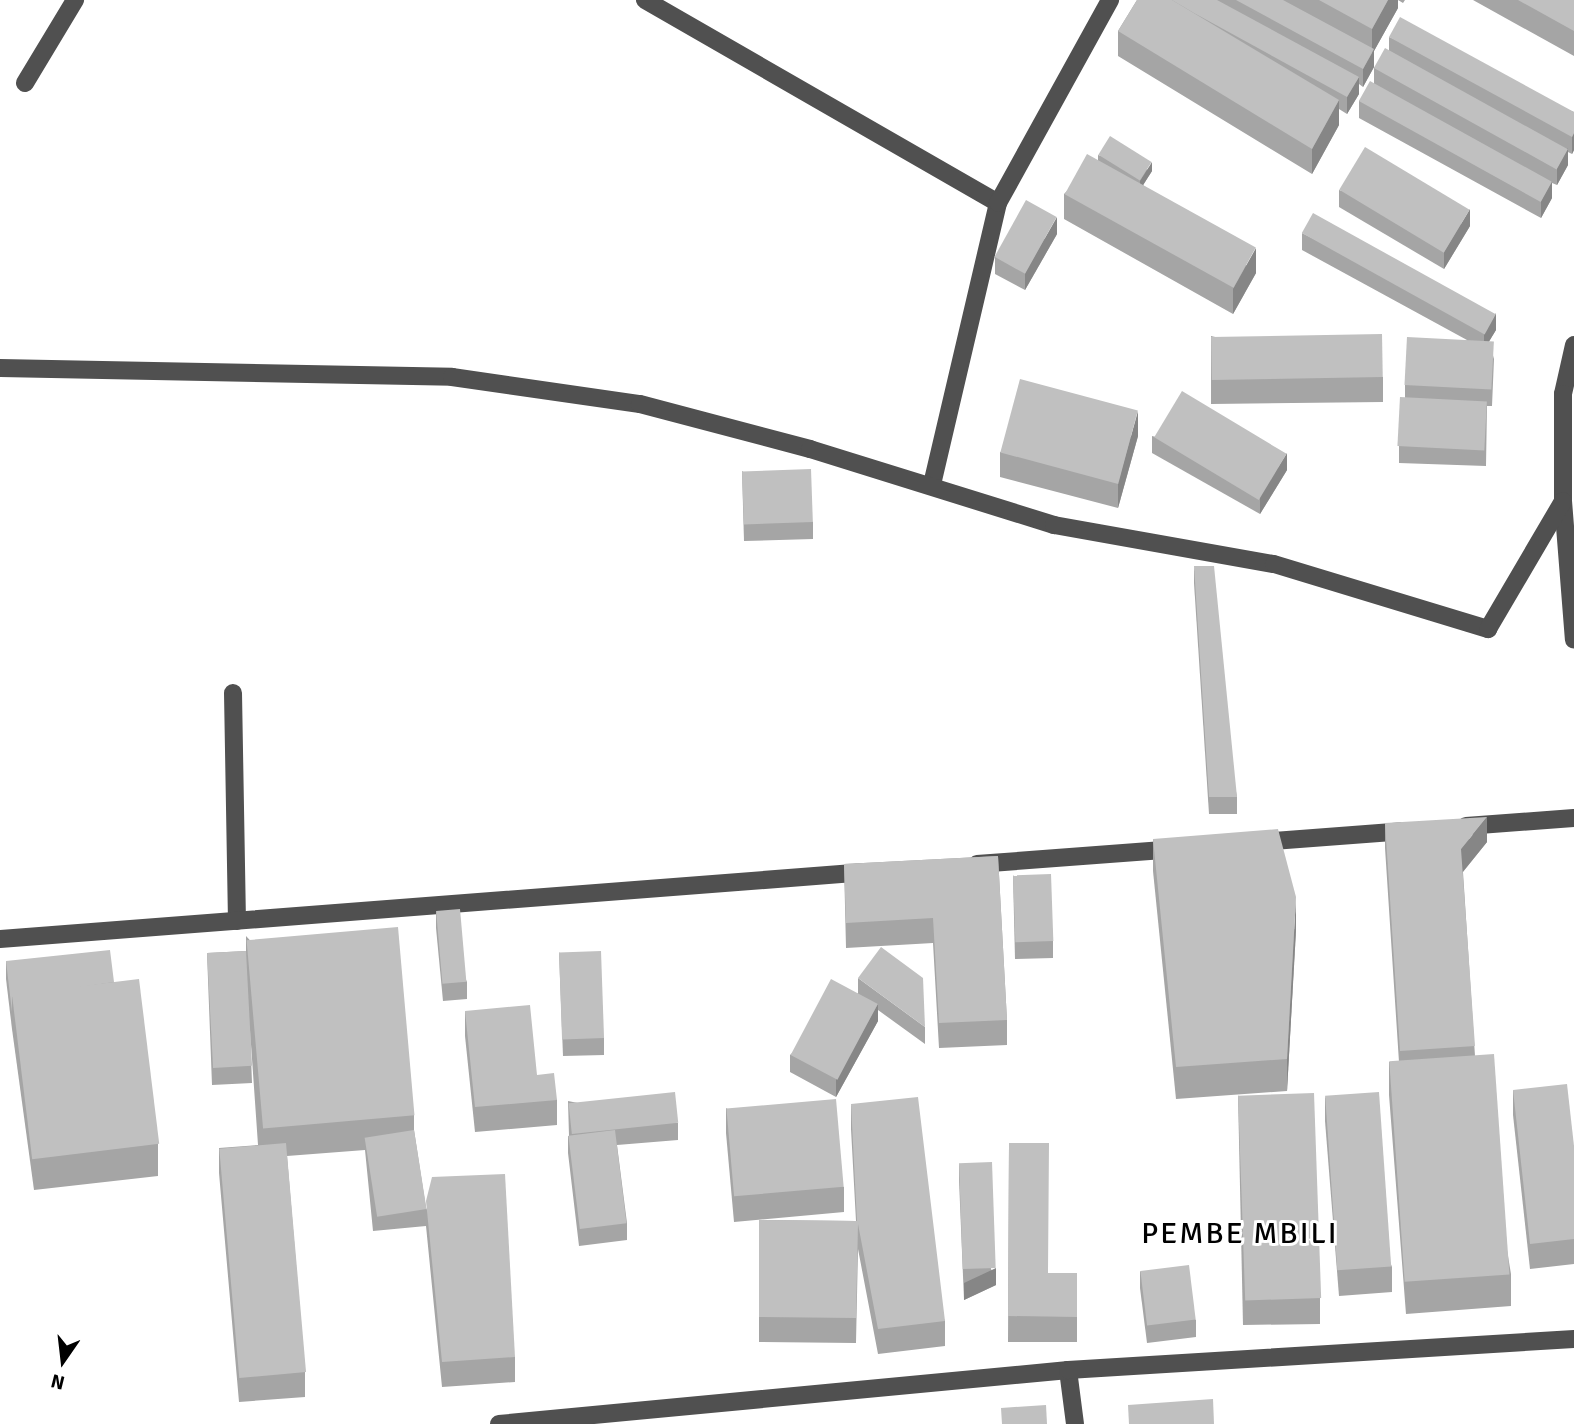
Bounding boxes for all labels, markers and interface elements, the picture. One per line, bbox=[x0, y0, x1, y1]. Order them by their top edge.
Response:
district label: PEMBE MBILI bbox=[1143, 1216, 1337, 1252]
north arrow bbox=[28, 1326, 98, 1396]
text: N bbox=[49, 1368, 67, 1395]

